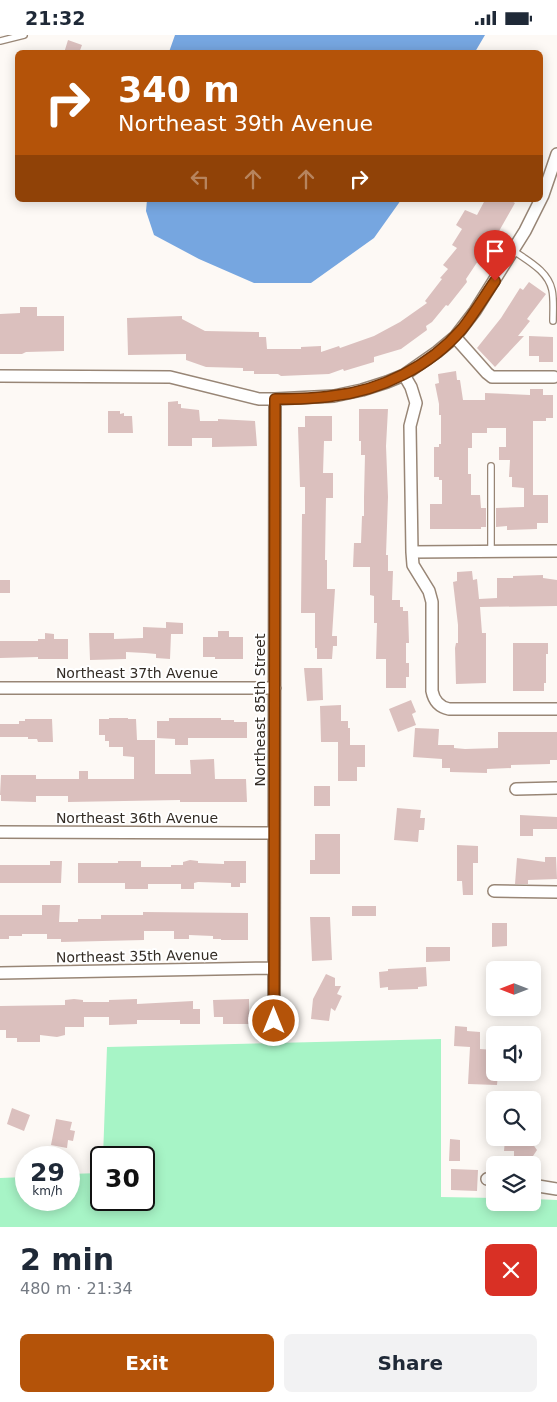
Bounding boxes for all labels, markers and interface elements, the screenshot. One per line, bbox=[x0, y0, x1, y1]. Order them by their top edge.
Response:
text: 21:32 bbox=[25, 7, 85, 29]
icon: right bbox=[35, 70, 100, 135]
text: 340 m bbox=[118, 70, 240, 110]
text: Northeast 39th Avenue bbox=[118, 111, 373, 136]
icon: left bbox=[186, 165, 214, 193]
icon: ahead bbox=[239, 165, 267, 193]
icon: ahead bbox=[292, 165, 320, 193]
icon: right bbox=[345, 165, 373, 193]
pin bbox=[474, 230, 516, 281]
icon: arrive bbox=[481, 237, 509, 265]
street label: Northeast 85th Street bbox=[252, 633, 268, 786]
street label: Northeast 37th Avenue bbox=[56, 665, 218, 681]
street label: Northeast 36th Avenue bbox=[56, 810, 218, 826]
street label: Northeast 35th Avenue bbox=[56, 947, 218, 965]
north arrow bbox=[486, 961, 541, 1016]
map controls bbox=[486, 961, 541, 1211]
position arrow bbox=[247, 994, 299, 1046]
button: sound bbox=[486, 1026, 541, 1081]
button: search bbox=[486, 1091, 541, 1146]
speed limit sign: 30 bbox=[90, 1146, 155, 1211]
button: layers bbox=[486, 1156, 541, 1211]
text: 29 bbox=[30, 1158, 65, 1187]
text: km/h bbox=[32, 1184, 63, 1198]
text: 2 min bbox=[20, 1242, 114, 1277]
button: close bbox=[485, 1244, 537, 1296]
text: 480 m · 21:34 bbox=[20, 1279, 133, 1298]
button: Exit bbox=[20, 1334, 274, 1392]
button: Share bbox=[284, 1334, 537, 1392]

